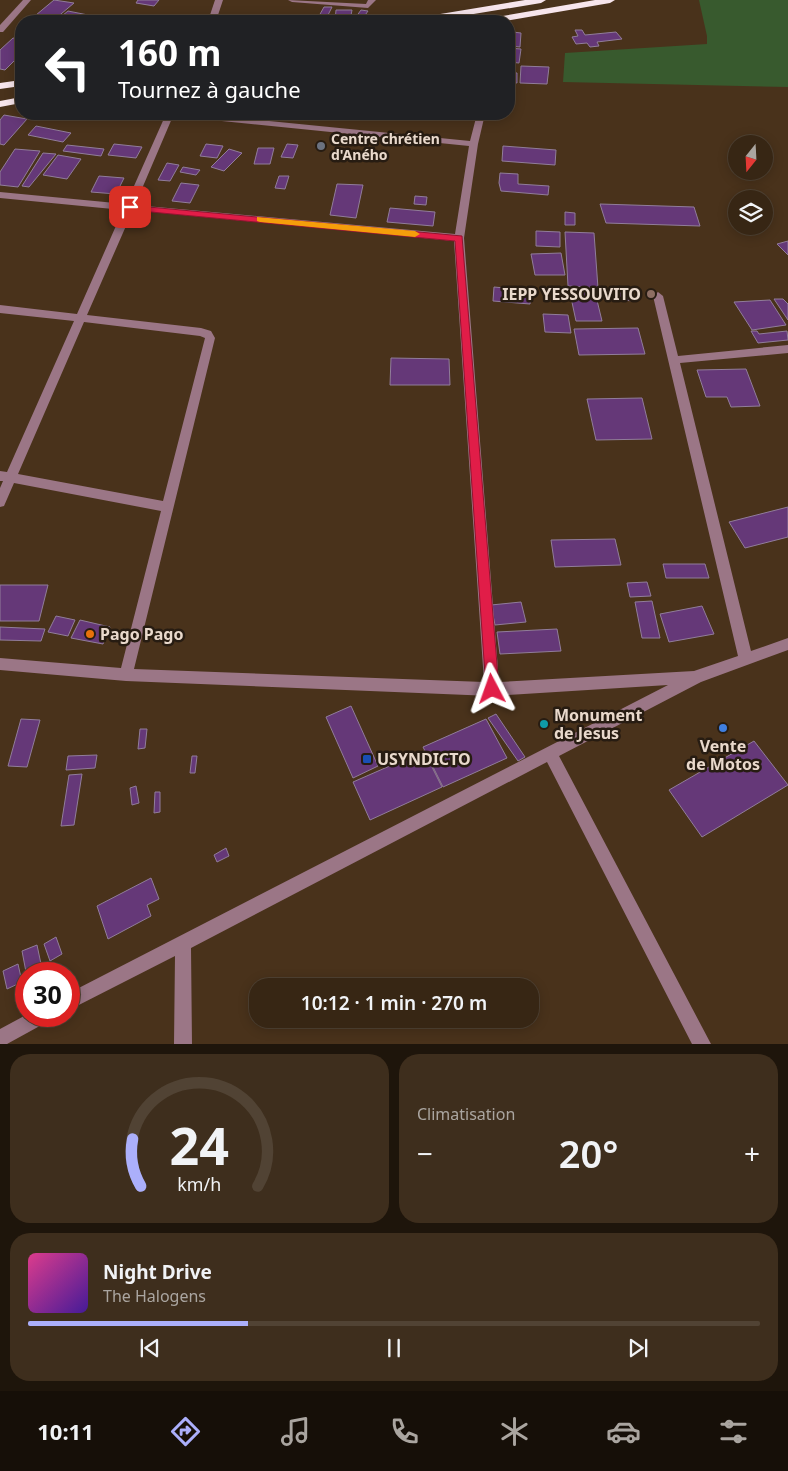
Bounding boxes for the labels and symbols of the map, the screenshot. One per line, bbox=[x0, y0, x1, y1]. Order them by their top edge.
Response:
place label: Centre chrétien d'Aného bbox=[331, 129, 440, 164]
north arrow bbox=[728, 135, 772, 180]
marker: Centre chrétien d'Aného bbox=[315, 140, 327, 152]
pin bbox=[109, 186, 151, 228]
place label: IEPP YESSOUVITO bbox=[502, 283, 641, 305]
marker: IEPP YESSOUVITO bbox=[645, 288, 657, 300]
place label: Pago Pago bbox=[100, 623, 183, 645]
marker: Pago Pago bbox=[84, 628, 96, 640]
position arrow bbox=[465, 662, 517, 714]
place label: Monument de Jesus bbox=[554, 704, 642, 744]
marker: Monument de Jesus bbox=[538, 718, 550, 730]
marker: Vente de Motos bbox=[717, 722, 729, 734]
place label: Vente de Motos bbox=[686, 735, 760, 775]
place label: USYNDICTO bbox=[377, 748, 471, 770]
marker: USYNDICTO bbox=[361, 753, 373, 765]
speed limit sign: 30 bbox=[15, 962, 80, 1027]

